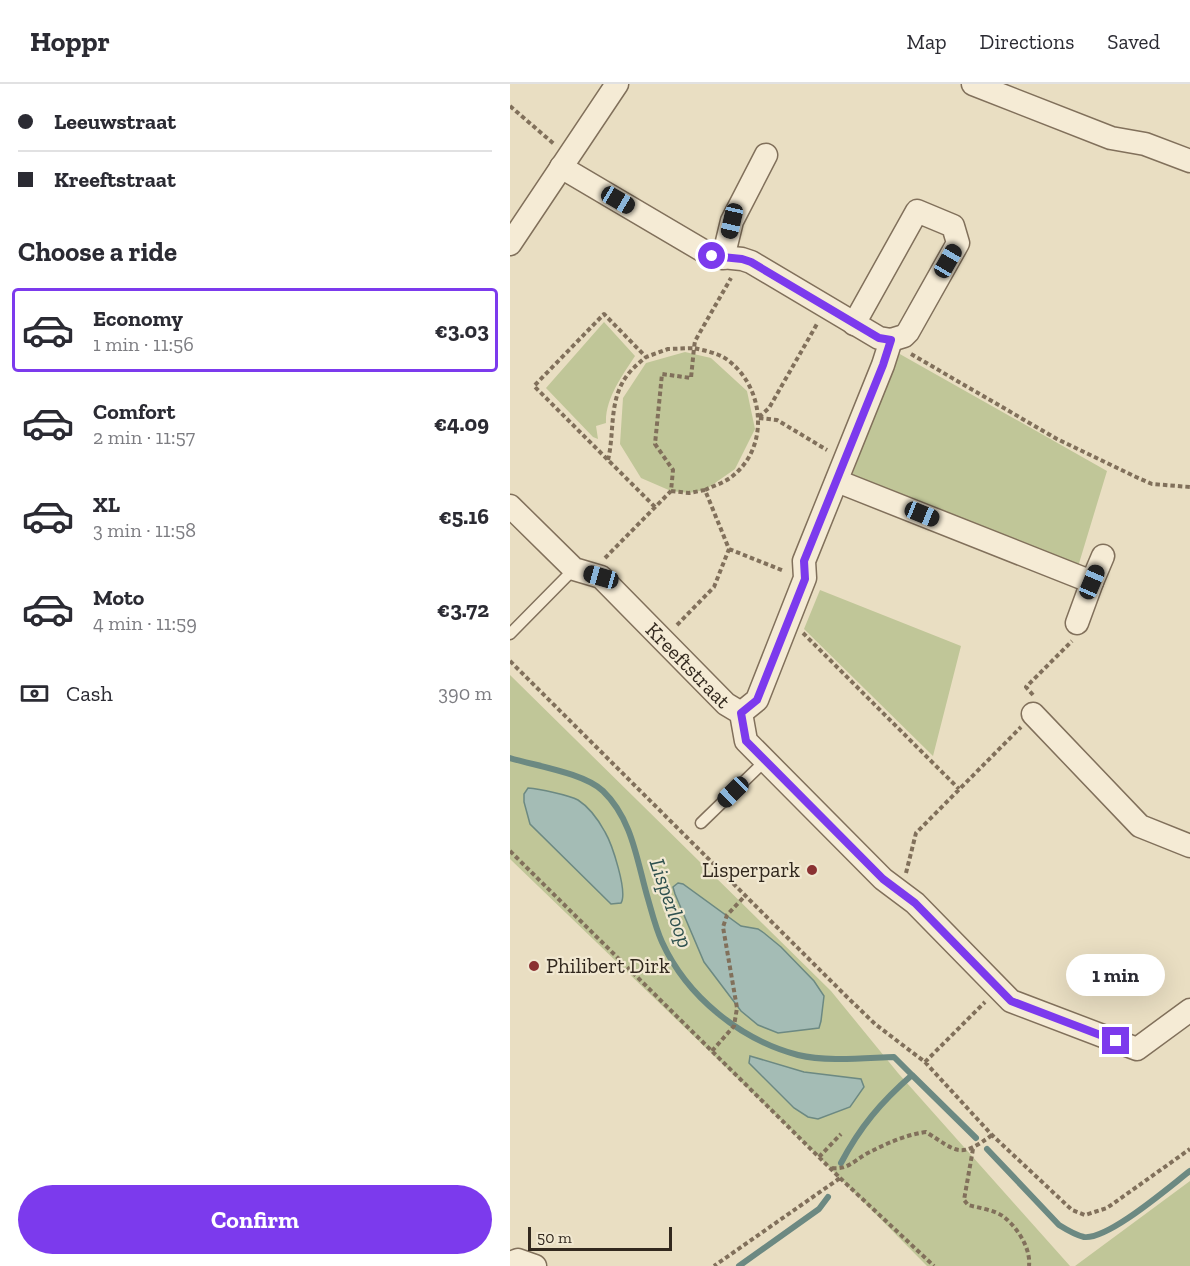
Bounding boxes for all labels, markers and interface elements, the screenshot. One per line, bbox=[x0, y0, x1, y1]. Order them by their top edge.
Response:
text: Hoppr bbox=[30, 25, 110, 58]
text: Map bbox=[907, 29, 947, 54]
text: Directions bbox=[980, 29, 1074, 54]
text: Saved bbox=[1107, 29, 1160, 54]
text: Leeuwstraat bbox=[54, 108, 176, 135]
text: Kreeftstraat bbox=[54, 166, 176, 193]
car bbox=[598, 183, 638, 217]
car bbox=[719, 201, 745, 241]
text: Choose a ride bbox=[18, 236, 177, 268]
car bbox=[931, 241, 965, 281]
route start bbox=[698, 242, 725, 269]
icon: car bbox=[21, 303, 75, 357]
text: Economy bbox=[93, 305, 183, 332]
text: €3.03 bbox=[435, 317, 489, 344]
text: 1 min · 11:56 bbox=[93, 332, 194, 356]
icon: car bbox=[21, 396, 75, 450]
text: Comfort bbox=[93, 398, 175, 425]
text: €4.09 bbox=[434, 410, 489, 437]
text: 2 min · 11:57 bbox=[93, 425, 195, 449]
icon: car bbox=[21, 489, 75, 543]
text: XL bbox=[93, 491, 120, 518]
car bbox=[902, 499, 942, 529]
text: €5.16 bbox=[439, 503, 489, 530]
text: 3 min · 11:58 bbox=[93, 518, 196, 542]
car bbox=[1077, 562, 1107, 602]
car bbox=[581, 563, 621, 591]
icon: car bbox=[21, 582, 75, 636]
text: Moto bbox=[93, 584, 144, 611]
text: €3.72 bbox=[437, 596, 489, 623]
text: 4 min · 11:59 bbox=[93, 611, 197, 635]
street label: Kreeftstraat bbox=[641, 617, 736, 713]
icon: cash bbox=[18, 677, 51, 710]
text: Cash bbox=[66, 680, 113, 707]
text: 390 m bbox=[438, 681, 492, 705]
car bbox=[714, 773, 752, 811]
water label: Lisperloop bbox=[644, 855, 699, 951]
place label: Lisperpark bbox=[702, 857, 800, 882]
marker: Lisperpark bbox=[805, 863, 819, 877]
place label: Philibert Dirk bbox=[546, 953, 670, 978]
callout: 1 min bbox=[1066, 954, 1166, 996]
marker: Philibert Dirk bbox=[527, 959, 541, 973]
text: 1 min bbox=[1092, 963, 1139, 987]
route end bbox=[1102, 1027, 1129, 1054]
button: Confirm bbox=[18, 1185, 492, 1254]
scale bar bbox=[528, 1224, 672, 1252]
text: 50 m bbox=[537, 1228, 572, 1247]

